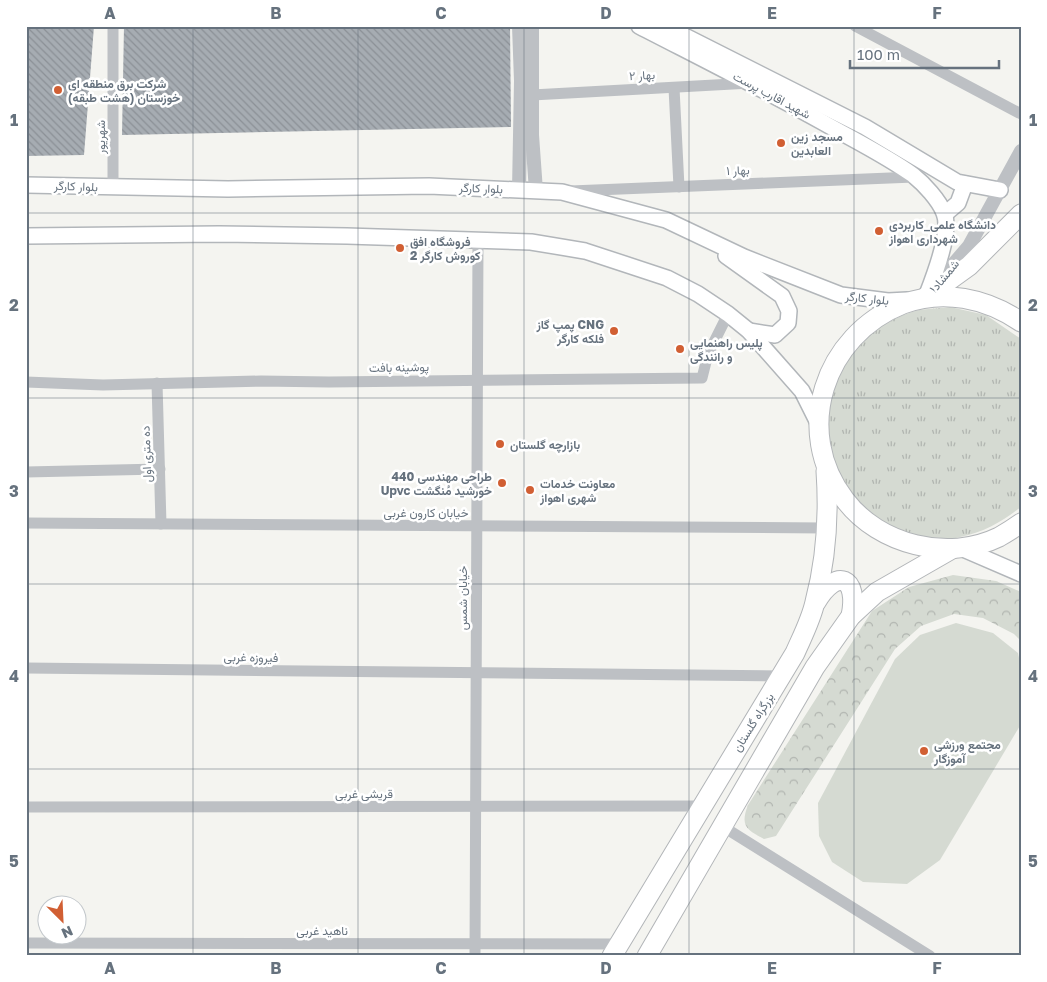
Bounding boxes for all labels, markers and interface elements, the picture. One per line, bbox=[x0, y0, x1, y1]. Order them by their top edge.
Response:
text: A bbox=[104, 3, 116, 23]
text: B bbox=[270, 3, 282, 23]
text: C bbox=[435, 3, 447, 23]
text: D bbox=[600, 3, 612, 23]
text: E bbox=[767, 3, 777, 23]
text: F bbox=[932, 3, 942, 23]
scale bar bbox=[850, 38, 998, 70]
text: 100 m bbox=[857, 45, 900, 63]
street label: بهار ۲ bbox=[629, 67, 655, 84]
street label: شهید اقارب پرست bbox=[730, 68, 813, 123]
place label: شرکت برق منطقه ای خوزستان (هشت طبقه) bbox=[68, 76, 180, 106]
marker: شرکت برق منطقه ای خوزستان (هشت طبقه) bbox=[52, 84, 64, 96]
text: 1 bbox=[10, 110, 18, 130]
text: 1 bbox=[1029, 110, 1037, 130]
street label: شهریور bbox=[93, 120, 109, 155]
place label: مسجد زین العابدین bbox=[791, 129, 843, 158]
marker: مسجد زین العابدین bbox=[775, 137, 787, 149]
street label: بهار ۱ bbox=[726, 162, 750, 179]
street label: بلوار کارگر bbox=[53, 178, 98, 195]
street label: بلوار کارگر bbox=[458, 180, 503, 197]
place label: دانشگاه علمی_کاربردی شهرداری اهواز bbox=[888, 217, 996, 247]
marker: دانشگاه علمی_کاربردی شهرداری اهواز bbox=[873, 225, 885, 237]
place label: فروشگاه افق کوروش کارگر 2 bbox=[410, 234, 481, 264]
marker: فروشگاه افق کوروش کارگر 2 bbox=[394, 242, 406, 254]
street label: شمشاد۱ bbox=[926, 256, 962, 296]
street label: بلوار کارگر bbox=[843, 288, 890, 309]
text: 2 bbox=[9, 295, 19, 315]
text: 2 bbox=[1028, 295, 1038, 315]
place label: پمپ گاز CNG فلکه کارگر bbox=[535, 317, 604, 347]
marker: پمپ گاز CNG فلکه کارگر bbox=[608, 325, 620, 337]
place label: پلیس راهنمایی و رانندگی bbox=[690, 335, 763, 365]
marker: پلیس راهنمایی و رانندگی bbox=[674, 343, 686, 355]
street label: پوشینه بافت bbox=[369, 359, 429, 376]
street label: ده متری اول bbox=[138, 425, 155, 483]
place label: بازارچه گلستان bbox=[510, 437, 581, 453]
marker: بازارچه گلستان bbox=[494, 438, 506, 450]
place label: طراحی مهندسی 440 Upvc خورشید مُنگشت bbox=[381, 469, 492, 499]
place label: معاونت خدمات شهری اهواز bbox=[539, 476, 616, 506]
marker: طراحی مهندسی 440 Upvc خورشید مُنگشت bbox=[496, 477, 508, 489]
text: 3 bbox=[9, 481, 19, 501]
text: 3 bbox=[1028, 481, 1038, 501]
marker: معاونت خدمات شهری اهواز bbox=[524, 484, 536, 496]
street label: خیابان کارون غربی bbox=[383, 505, 469, 521]
street label: خیابان شمس bbox=[455, 566, 471, 630]
street label: فیروزه غربی bbox=[223, 649, 279, 666]
text: 4 bbox=[9, 666, 19, 686]
text: 4 bbox=[1028, 666, 1038, 686]
street label: بزرگراه گلستان bbox=[729, 690, 778, 755]
place label: مجتمع ورزشی آموزگار bbox=[933, 737, 1001, 767]
marker: مجتمع ورزشی آموزگار bbox=[918, 745, 930, 757]
street label: قریشی غربی bbox=[335, 786, 393, 802]
text: 5 bbox=[9, 851, 19, 871]
text: 5 bbox=[1028, 851, 1038, 871]
north arrow bbox=[38, 894, 88, 944]
text: N bbox=[59, 922, 76, 942]
street label: ناهید غربی bbox=[296, 923, 348, 939]
text: A bbox=[104, 958, 116, 978]
text: B bbox=[270, 958, 282, 978]
text: C bbox=[435, 958, 447, 978]
text: D bbox=[600, 958, 612, 978]
text: E bbox=[767, 958, 777, 978]
text: F bbox=[932, 958, 942, 978]

